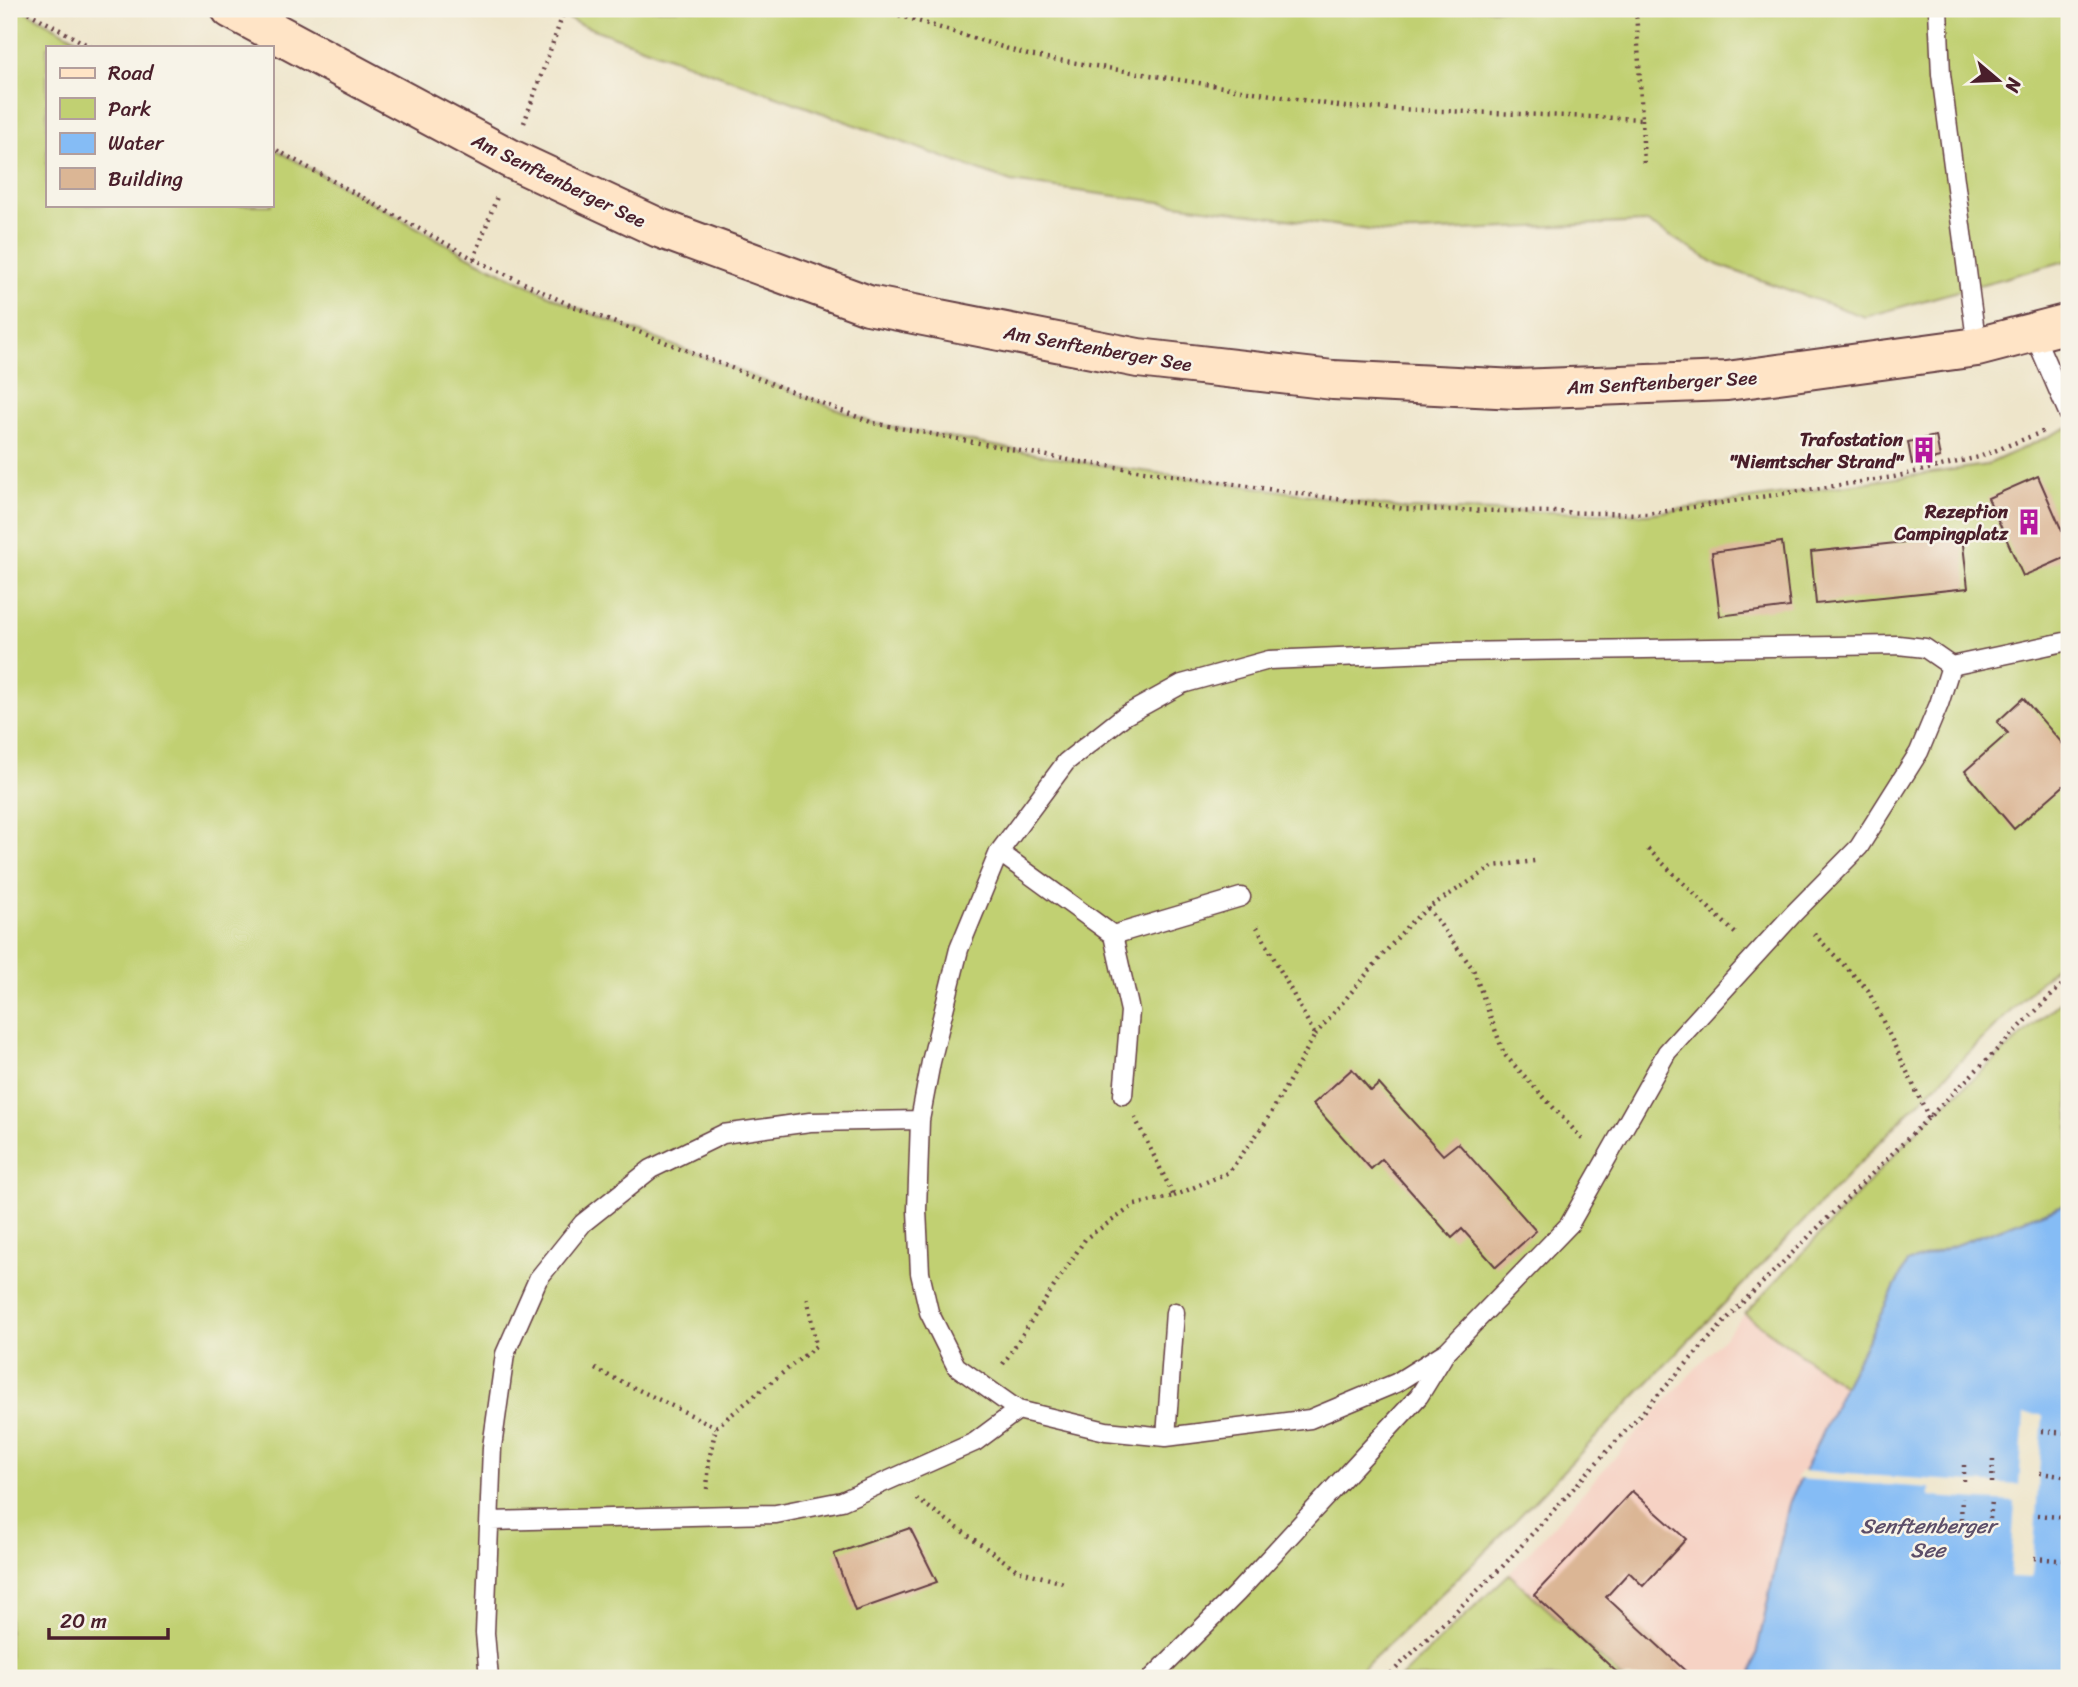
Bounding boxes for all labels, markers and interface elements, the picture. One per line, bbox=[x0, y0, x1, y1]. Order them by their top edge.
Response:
legend bbox=[46, 46, 273, 206]
north arrow bbox=[1962, 46, 2032, 116]
text: Road bbox=[108, 54, 155, 92]
text: N bbox=[1996, 73, 2032, 98]
text: Park bbox=[108, 90, 151, 128]
street label: Am Senftenberger See bbox=[465, 123, 652, 237]
text: Water bbox=[108, 124, 165, 162]
text: Building bbox=[108, 160, 184, 198]
street label: Am Senftenberger See bbox=[1000, 316, 1195, 381]
street label: Am Senftenberger See bbox=[1565, 361, 1758, 404]
place label: Trafostation "Niemtscher Strand" bbox=[1729, 423, 1905, 478]
building icon: Trafostation "Niemtscher Strand" bbox=[1909, 435, 1939, 465]
place label: Rezeption Campingplatz bbox=[1894, 495, 2009, 550]
building icon: Rezeption Campingplatz bbox=[2014, 507, 2044, 537]
water label: Senftenberger See bbox=[1860, 1507, 1999, 1569]
scale bar bbox=[49, 1596, 168, 1640]
text: 20 m bbox=[60, 1602, 107, 1640]

